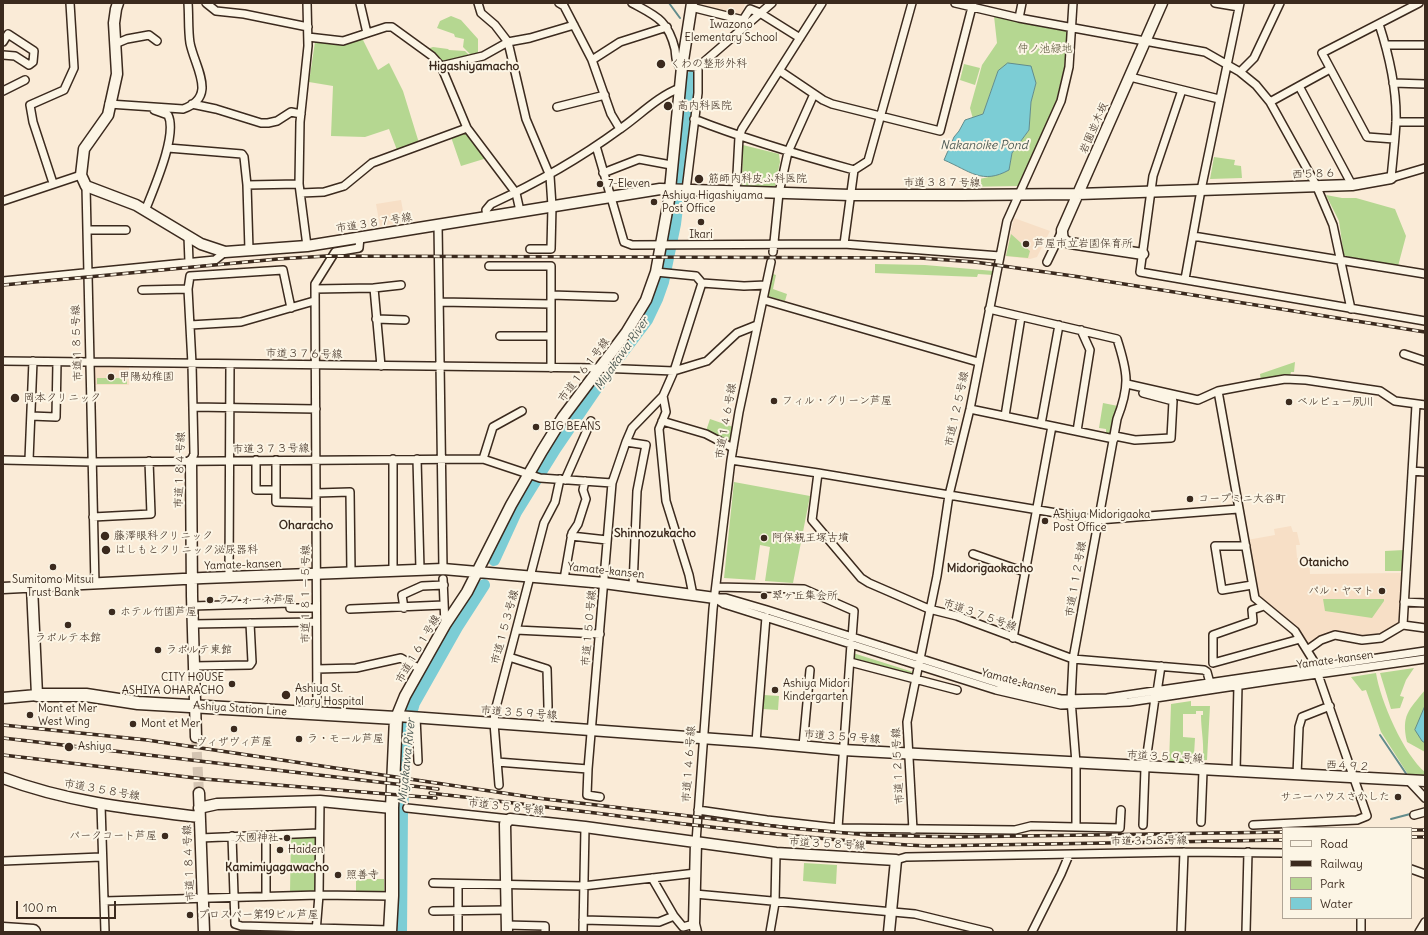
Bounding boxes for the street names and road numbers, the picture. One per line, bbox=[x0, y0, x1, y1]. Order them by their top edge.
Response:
street label: 岩園並木坂 bbox=[1077, 100, 1111, 156]
street label: 西５８６ bbox=[1292, 167, 1336, 181]
street label: 市道３８７号線 bbox=[904, 176, 980, 190]
street label: 市道３８７号線 bbox=[335, 210, 413, 236]
street label: 市道１８５号線 bbox=[69, 304, 85, 382]
street label: 市道１６１号線 bbox=[556, 335, 612, 405]
street label: 市道３７６号線 bbox=[265, 347, 343, 361]
street label: 市道１２５号線 bbox=[943, 370, 971, 448]
street label: 市道１４６号線 bbox=[713, 382, 739, 460]
street label: 市道１８４号線 bbox=[172, 431, 188, 509]
street label: 市道３７３号線 bbox=[232, 442, 310, 456]
street label: 市道１１２号線 bbox=[1063, 540, 1089, 618]
street label: 市道１８１－５号線 bbox=[299, 545, 313, 643]
street label: Yamate-kansen bbox=[204, 557, 282, 573]
street label: Yamate-kansen bbox=[567, 560, 645, 582]
street label: 市道１５３号線 bbox=[489, 588, 521, 666]
street label: 市道１５０号線 bbox=[579, 589, 599, 667]
street label: 市道３７５号線 bbox=[941, 596, 1019, 634]
street label: 市道１６１号線 bbox=[393, 612, 443, 686]
street label: Yamate-kansen bbox=[1296, 648, 1374, 672]
street label: Yamate-kansen bbox=[980, 666, 1058, 698]
street label: Ashiya Station Line bbox=[193, 699, 287, 719]
street label: 市道３５９号線 bbox=[480, 704, 558, 722]
street label: 市道１４６号線 bbox=[680, 725, 698, 803]
street label: 市道１２５号線 bbox=[889, 727, 907, 805]
street label: 市道３５９号線 bbox=[803, 728, 881, 746]
street label: 市道３５９号線 bbox=[1126, 748, 1204, 766]
street label: 西４９２ bbox=[1326, 758, 1370, 774]
street label: 市道３５８号線 bbox=[63, 777, 141, 803]
street label: 市道３５８号線 bbox=[467, 796, 545, 818]
street label: 市道１８４号線 bbox=[180, 824, 198, 902]
street label: 市道３５８号線 bbox=[1110, 834, 1188, 848]
street label: 市道３５８号線 bbox=[788, 835, 866, 853]

